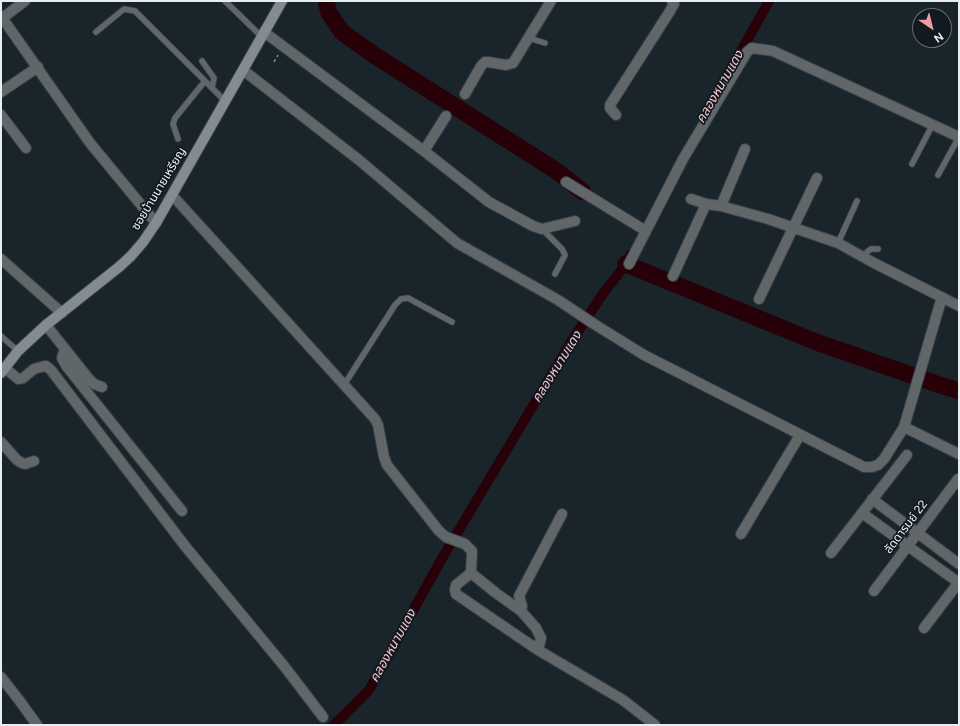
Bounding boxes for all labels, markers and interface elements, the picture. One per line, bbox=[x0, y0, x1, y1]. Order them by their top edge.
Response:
north arrow bbox=[912, 8, 952, 48]
text: N bbox=[931, 30, 946, 45]
water label: คลองหนามแดง bbox=[693, 48, 747, 126]
street label: ซอยบ้านนายเหรียญ bbox=[129, 145, 189, 233]
water label: คลองหนามแดง bbox=[529, 329, 585, 405]
street label: ลัดดารมย์ 22 bbox=[881, 497, 931, 557]
water label: คลองหนามแดง bbox=[367, 607, 419, 685]

